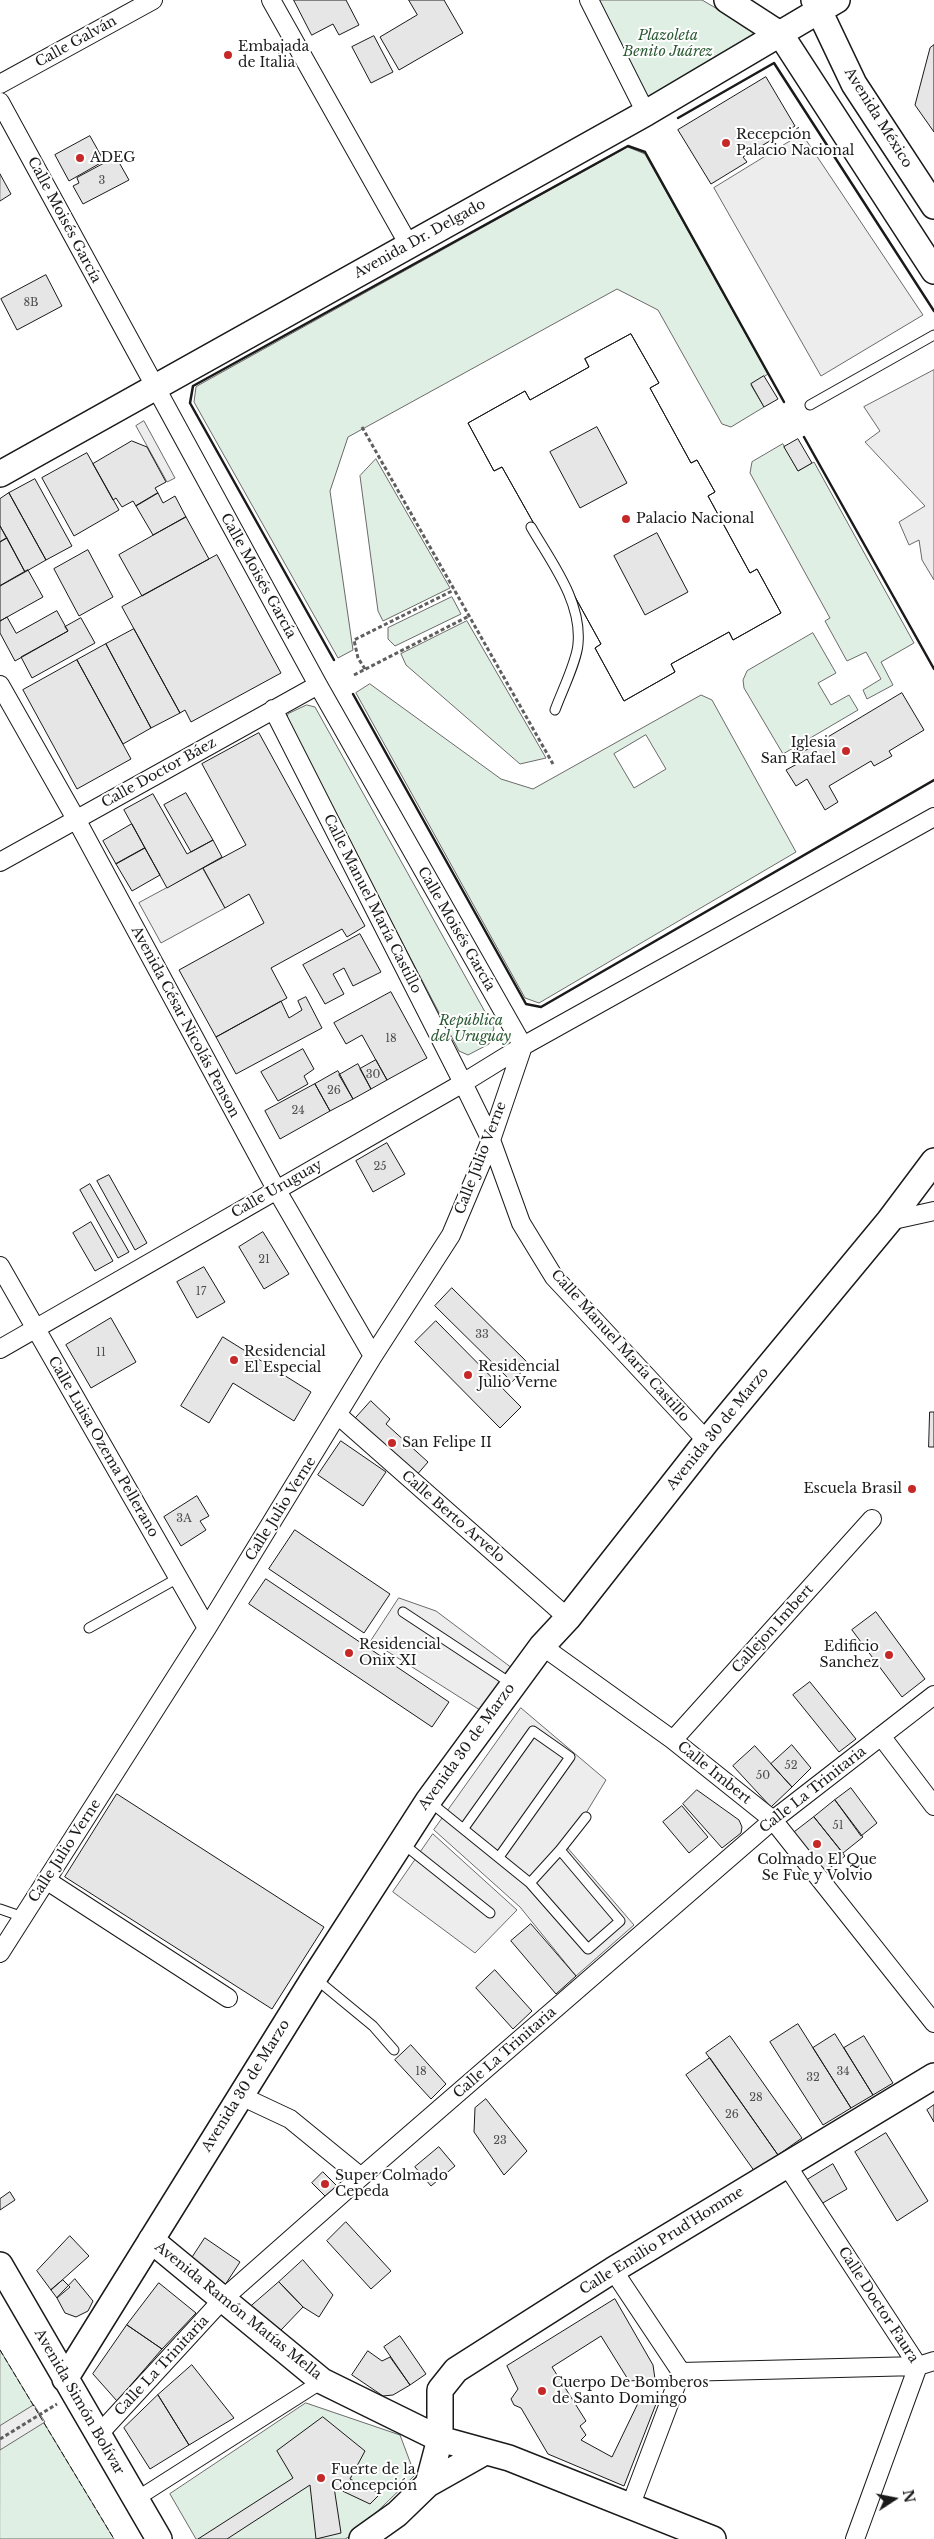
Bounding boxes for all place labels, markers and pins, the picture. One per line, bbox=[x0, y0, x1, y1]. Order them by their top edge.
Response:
place label: Embajada de Italia bbox=[238, 39, 309, 72]
marker: Embajada de Italia bbox=[222, 49, 234, 61]
place label: Recepción Palacio Nacional bbox=[736, 127, 854, 160]
marker: Recepción Palacio Nacional bbox=[720, 137, 732, 149]
place label: ADEG bbox=[90, 150, 135, 166]
marker: ADEG bbox=[74, 152, 86, 164]
place label: Palacio Nacional bbox=[636, 511, 754, 527]
marker: Palacio Nacional bbox=[620, 513, 632, 525]
place label: Iglesia San Rafael bbox=[761, 735, 836, 768]
marker: Iglesia San Rafael bbox=[840, 745, 852, 757]
place label: Residencial El Especial bbox=[244, 1344, 326, 1376]
marker: Residencial El Especial bbox=[228, 1354, 240, 1366]
place label: Residencial Julio Verne bbox=[478, 1359, 560, 1391]
marker: Residencial Julio Verne bbox=[462, 1369, 474, 1381]
place label: San Felipe II bbox=[402, 1435, 492, 1451]
marker: San Felipe II bbox=[386, 1437, 398, 1449]
place label: Escuela Brasil bbox=[803, 1481, 902, 1497]
marker: Escuela Brasil bbox=[906, 1483, 918, 1495]
place label: Residencial Onix XI bbox=[359, 1637, 441, 1670]
place label: Edificio Sanchez bbox=[820, 1639, 879, 1671]
marker: Residencial Onix XI bbox=[343, 1647, 355, 1659]
marker: Edificio Sanchez bbox=[883, 1649, 895, 1661]
marker: Colmado El Que Se Fue y Volvio bbox=[811, 1838, 823, 1850]
place label: Colmado El Que Se Fue y Volvio bbox=[757, 1852, 877, 1884]
place label: Super Colmado Cepeda bbox=[335, 2168, 448, 2200]
marker: Super Colmado Cepeda bbox=[319, 2178, 331, 2190]
place label: Cuerpo De Bomberos de Santo Domingo bbox=[552, 2375, 709, 2408]
marker: Cuerpo De Bomberos de Santo Domingo bbox=[536, 2385, 548, 2397]
place label: Fuerte de la Concepción bbox=[331, 2462, 417, 2494]
marker: Fuerte de la Concepción bbox=[315, 2472, 327, 2484]

